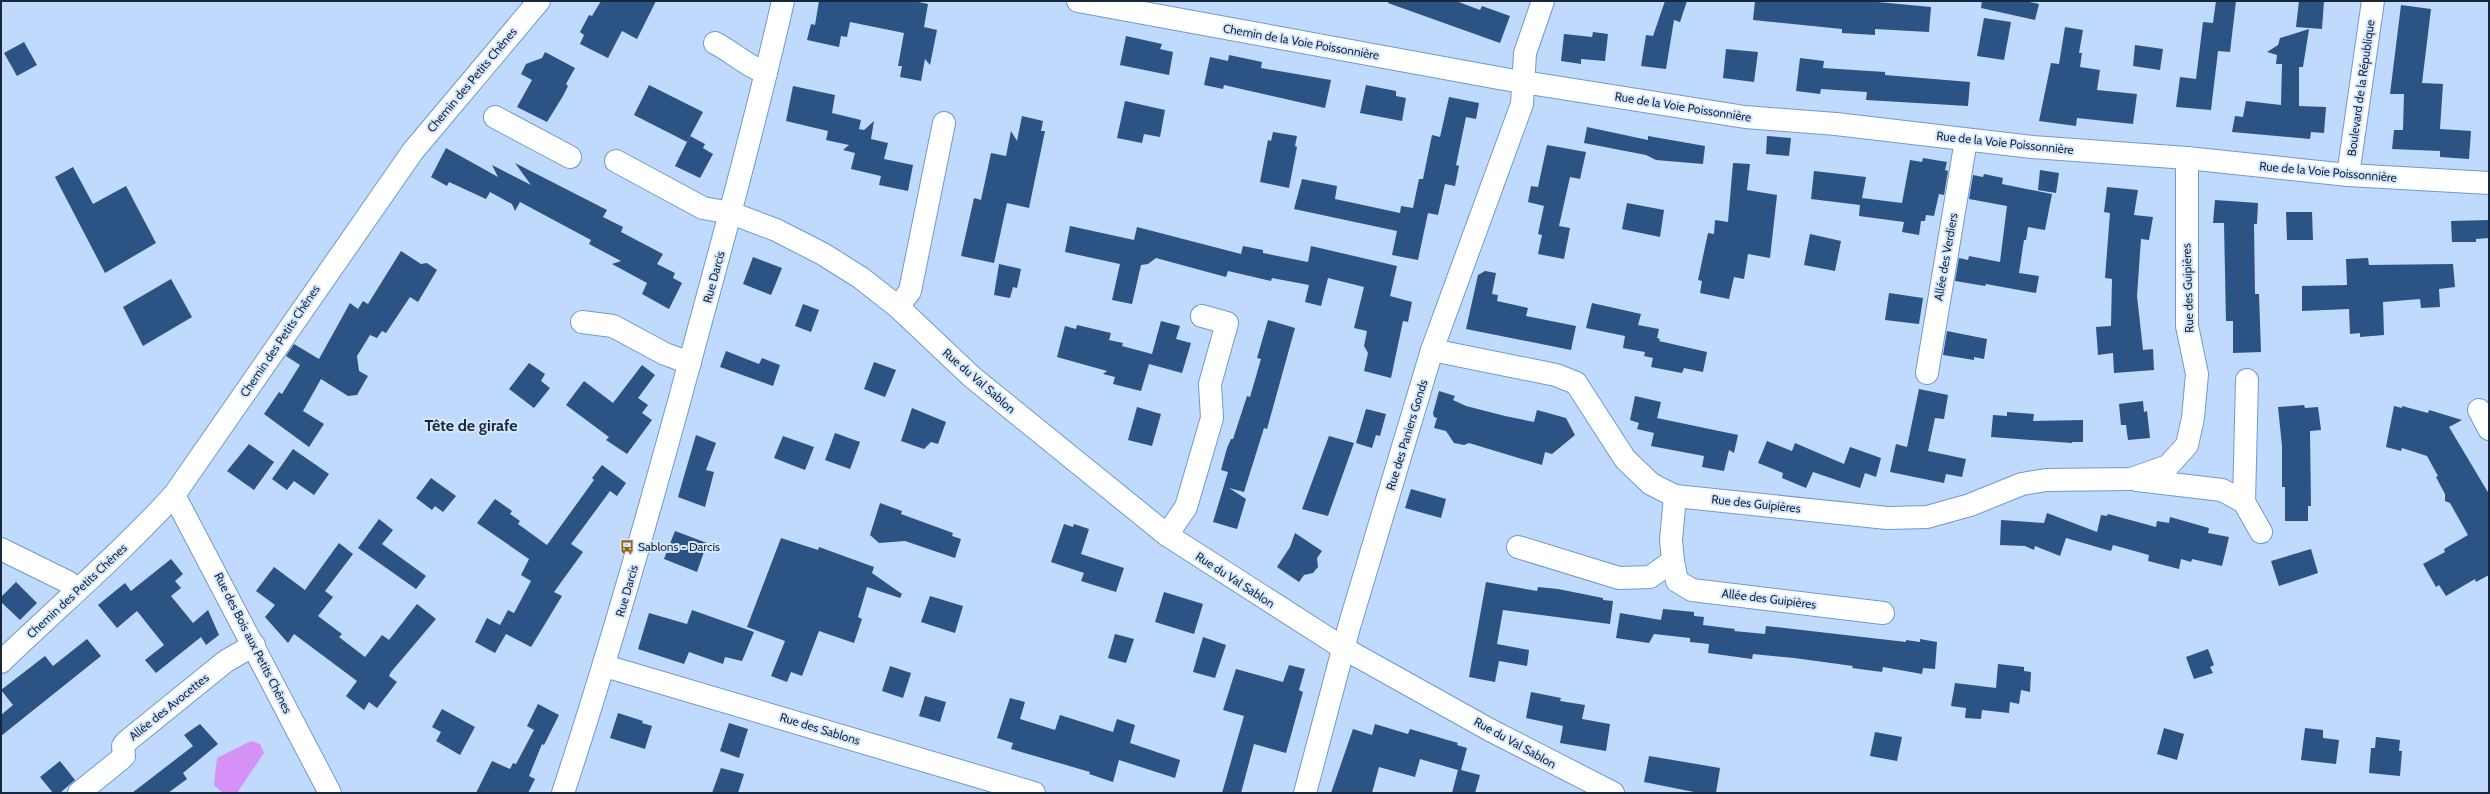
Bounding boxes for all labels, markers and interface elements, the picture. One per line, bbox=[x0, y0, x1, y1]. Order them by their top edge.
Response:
street label: Boulevard de la République bbox=[2344, 19, 2378, 157]
street label: Chemin de la Voie Poissonnière bbox=[1222, 20, 1380, 63]
street label: Chemin des Petits Chênes bbox=[423, 24, 520, 135]
street label: Rue de la Voie Poissonnière bbox=[1614, 88, 1752, 125]
street label: Rue de la Voie Poissonnière bbox=[1936, 128, 2074, 157]
street label: Rue de la Voie Poissonnière bbox=[2259, 158, 2397, 185]
street label: Allée des Verdiers bbox=[1930, 212, 1961, 302]
street label: Rue des Guipières bbox=[2178, 243, 2197, 333]
street label: Rue Darcis bbox=[699, 249, 728, 305]
street label: Chemin des Petits Chênes bbox=[236, 282, 323, 400]
street label: Rue du Val Sablon bbox=[940, 345, 1019, 416]
street label: Rue des Paniers Gonds bbox=[1383, 378, 1431, 492]
district label: Tête de girafe bbox=[424, 416, 518, 435]
street label: Rue des Guipières bbox=[1711, 491, 1801, 516]
bus stop icon: Sablons - Darcis bbox=[619, 539, 635, 555]
place label: Sablons - Darcis bbox=[638, 539, 720, 554]
street label: Chemin des Petits Chênes bbox=[23, 540, 130, 641]
street label: Rue du Val Sablon bbox=[1193, 548, 1278, 611]
street label: Rue Darcis bbox=[612, 563, 641, 619]
street label: Rue des Bois aux Petits Chênes bbox=[211, 570, 296, 716]
street label: Allée des Guipières bbox=[1721, 585, 1817, 612]
street label: Allée des Avocettes bbox=[126, 670, 212, 743]
street label: Rue des Sablons bbox=[778, 709, 862, 748]
street label: Rue du Val Sablon bbox=[1472, 714, 1559, 771]

